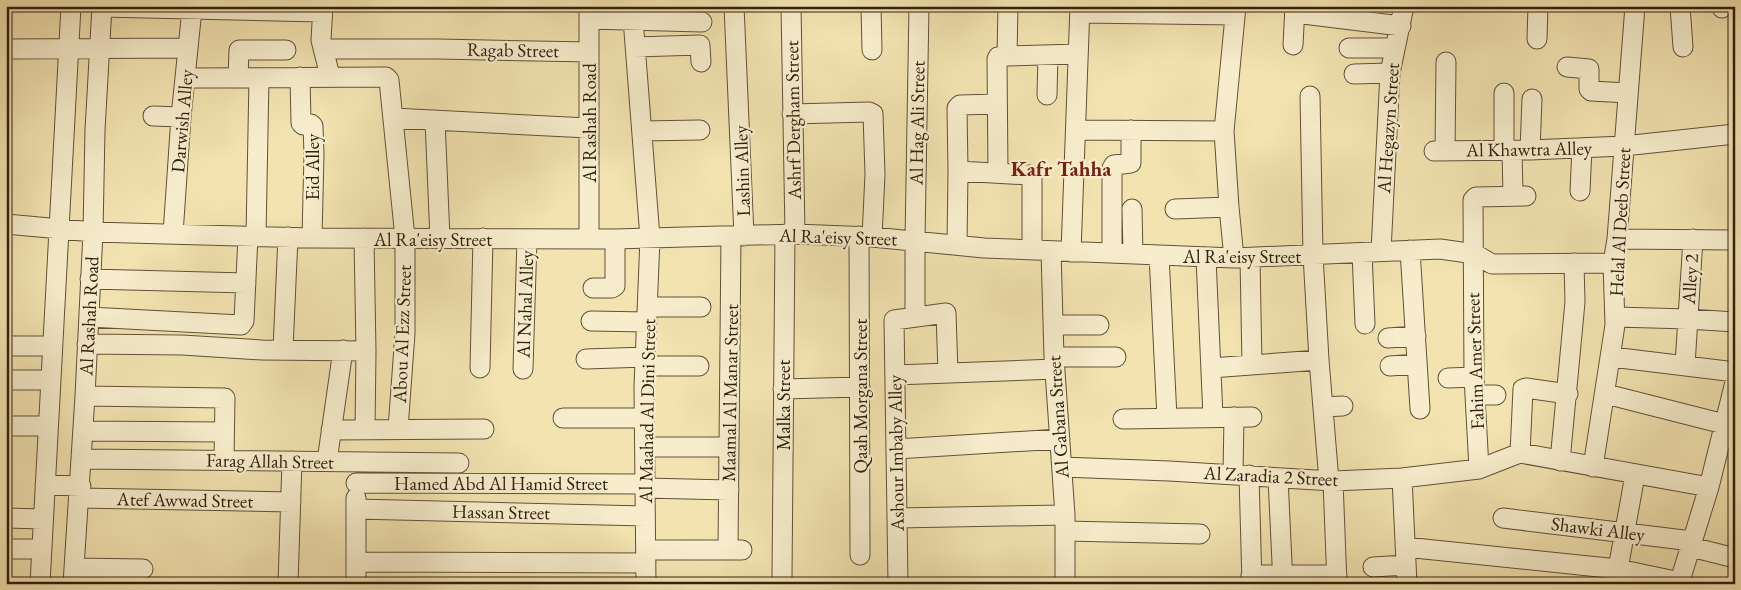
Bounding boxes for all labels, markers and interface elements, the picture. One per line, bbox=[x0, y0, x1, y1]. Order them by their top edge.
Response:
street label: Ragab Street bbox=[467, 37, 559, 63]
street label: Ashrf Dergham Street bbox=[779, 40, 807, 201]
street label: Al Hag Ali Street bbox=[903, 61, 931, 186]
street label: Al Hegazyn Street bbox=[1371, 62, 1405, 195]
street label: Al Rashah Road bbox=[577, 63, 602, 184]
street label: Darwish Alley bbox=[165, 68, 199, 174]
street label: Lashin Alley bbox=[728, 124, 756, 217]
street label: Eid Alley bbox=[300, 133, 325, 200]
street label: Al Khawtra Alley bbox=[1465, 135, 1593, 163]
street label: Helal Al Deeb Street bbox=[1604, 147, 1636, 297]
district label: Kafr Tahha bbox=[1011, 155, 1112, 182]
street label: Al Ra'eisy Street bbox=[777, 222, 898, 252]
street label: Al Ra'eisy Street bbox=[373, 227, 492, 252]
street label: Al Ra'eisy Street bbox=[1182, 244, 1301, 269]
street label: Al Nahal Alley bbox=[511, 249, 539, 359]
street label: Alley 2 bbox=[1676, 253, 1704, 306]
street label: Al Rashah Road bbox=[73, 255, 105, 377]
street label: Abou Al Ezz Street bbox=[387, 264, 417, 405]
street label: Fahim Amer Street bbox=[1460, 292, 1490, 430]
street label: Maamal Al Manar Street bbox=[716, 304, 744, 482]
street label: Al Maahad Al Dini Street bbox=[633, 318, 661, 505]
street label: Qaah Morgana Street bbox=[848, 319, 873, 473]
street label: Al Gabana Street bbox=[1041, 355, 1075, 480]
street label: Malka Street bbox=[771, 360, 796, 450]
street label: Ashour Imbaby Alley bbox=[882, 374, 910, 532]
street label: Farag Allah Street bbox=[206, 447, 334, 475]
street label: Al Zaradia 2 Street bbox=[1202, 460, 1339, 492]
street label: Hamed Abd Al Hamid Street bbox=[394, 471, 608, 496]
street label: Atef Awwad Street bbox=[115, 486, 254, 514]
street label: Hassan Street bbox=[452, 499, 550, 525]
street label: Shawki Alley bbox=[1550, 511, 1647, 547]

